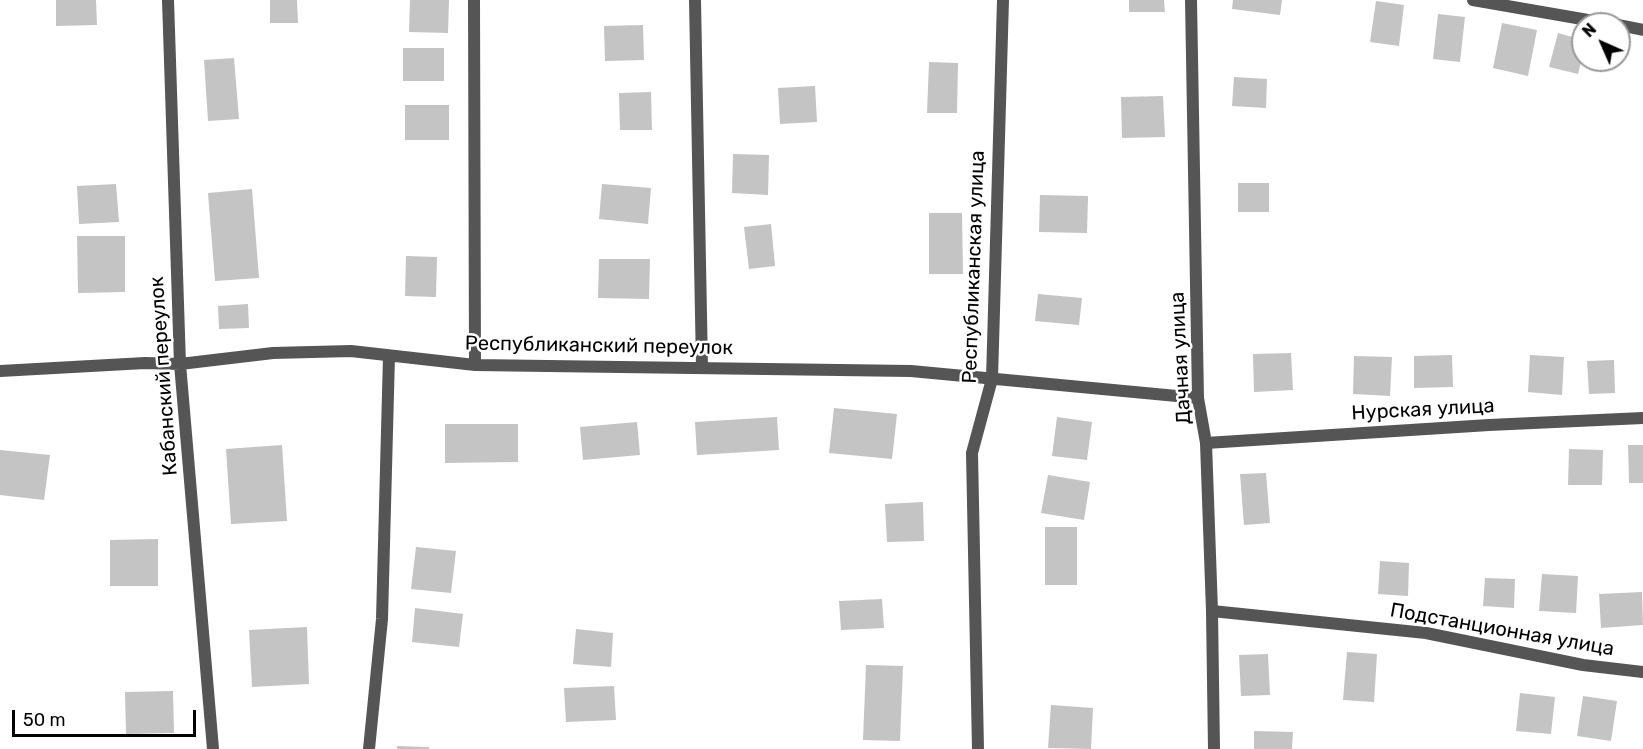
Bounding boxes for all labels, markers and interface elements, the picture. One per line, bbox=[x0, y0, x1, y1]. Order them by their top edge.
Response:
north arrow bbox=[1571, 12, 1631, 72]
text: N bbox=[1579, 20, 1600, 41]
street label: Республиканская улица bbox=[958, 150, 990, 384]
street label: Кабанский переулок bbox=[145, 276, 183, 476]
street label: Дачная улица bbox=[1166, 291, 1196, 425]
street label: Республиканский переулок bbox=[465, 332, 733, 360]
street label: Нурская улица bbox=[1351, 394, 1495, 426]
street label: Подстанционная улица bbox=[1388, 598, 1616, 662]
scale bar bbox=[15, 698, 200, 736]
text: 50 m bbox=[23, 709, 66, 731]

